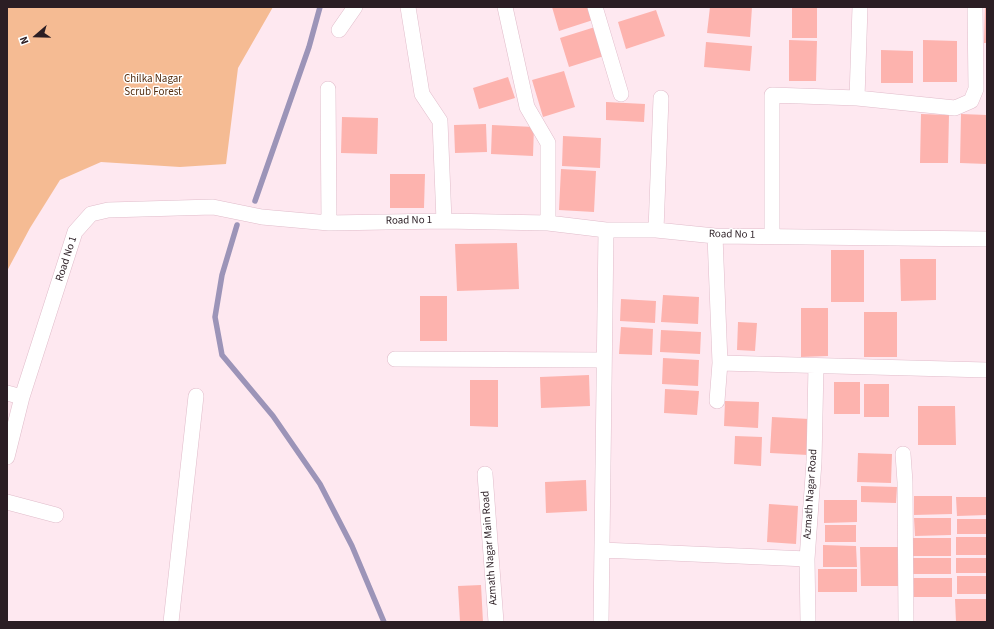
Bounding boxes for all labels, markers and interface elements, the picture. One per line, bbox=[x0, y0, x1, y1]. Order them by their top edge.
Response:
north arrow bbox=[16, 16, 56, 56]
text: N bbox=[16, 34, 33, 46]
park label: Chilka Nagar Scrub Forest bbox=[124, 73, 182, 99]
street label: Road No 1 bbox=[386, 214, 432, 228]
street label: Road No 1 bbox=[709, 228, 755, 242]
street label: Road No 1 bbox=[54, 235, 80, 283]
street label: Azmath Nagar Road bbox=[801, 449, 821, 539]
street label: Azmath Nagar Main Road bbox=[479, 490, 501, 606]

